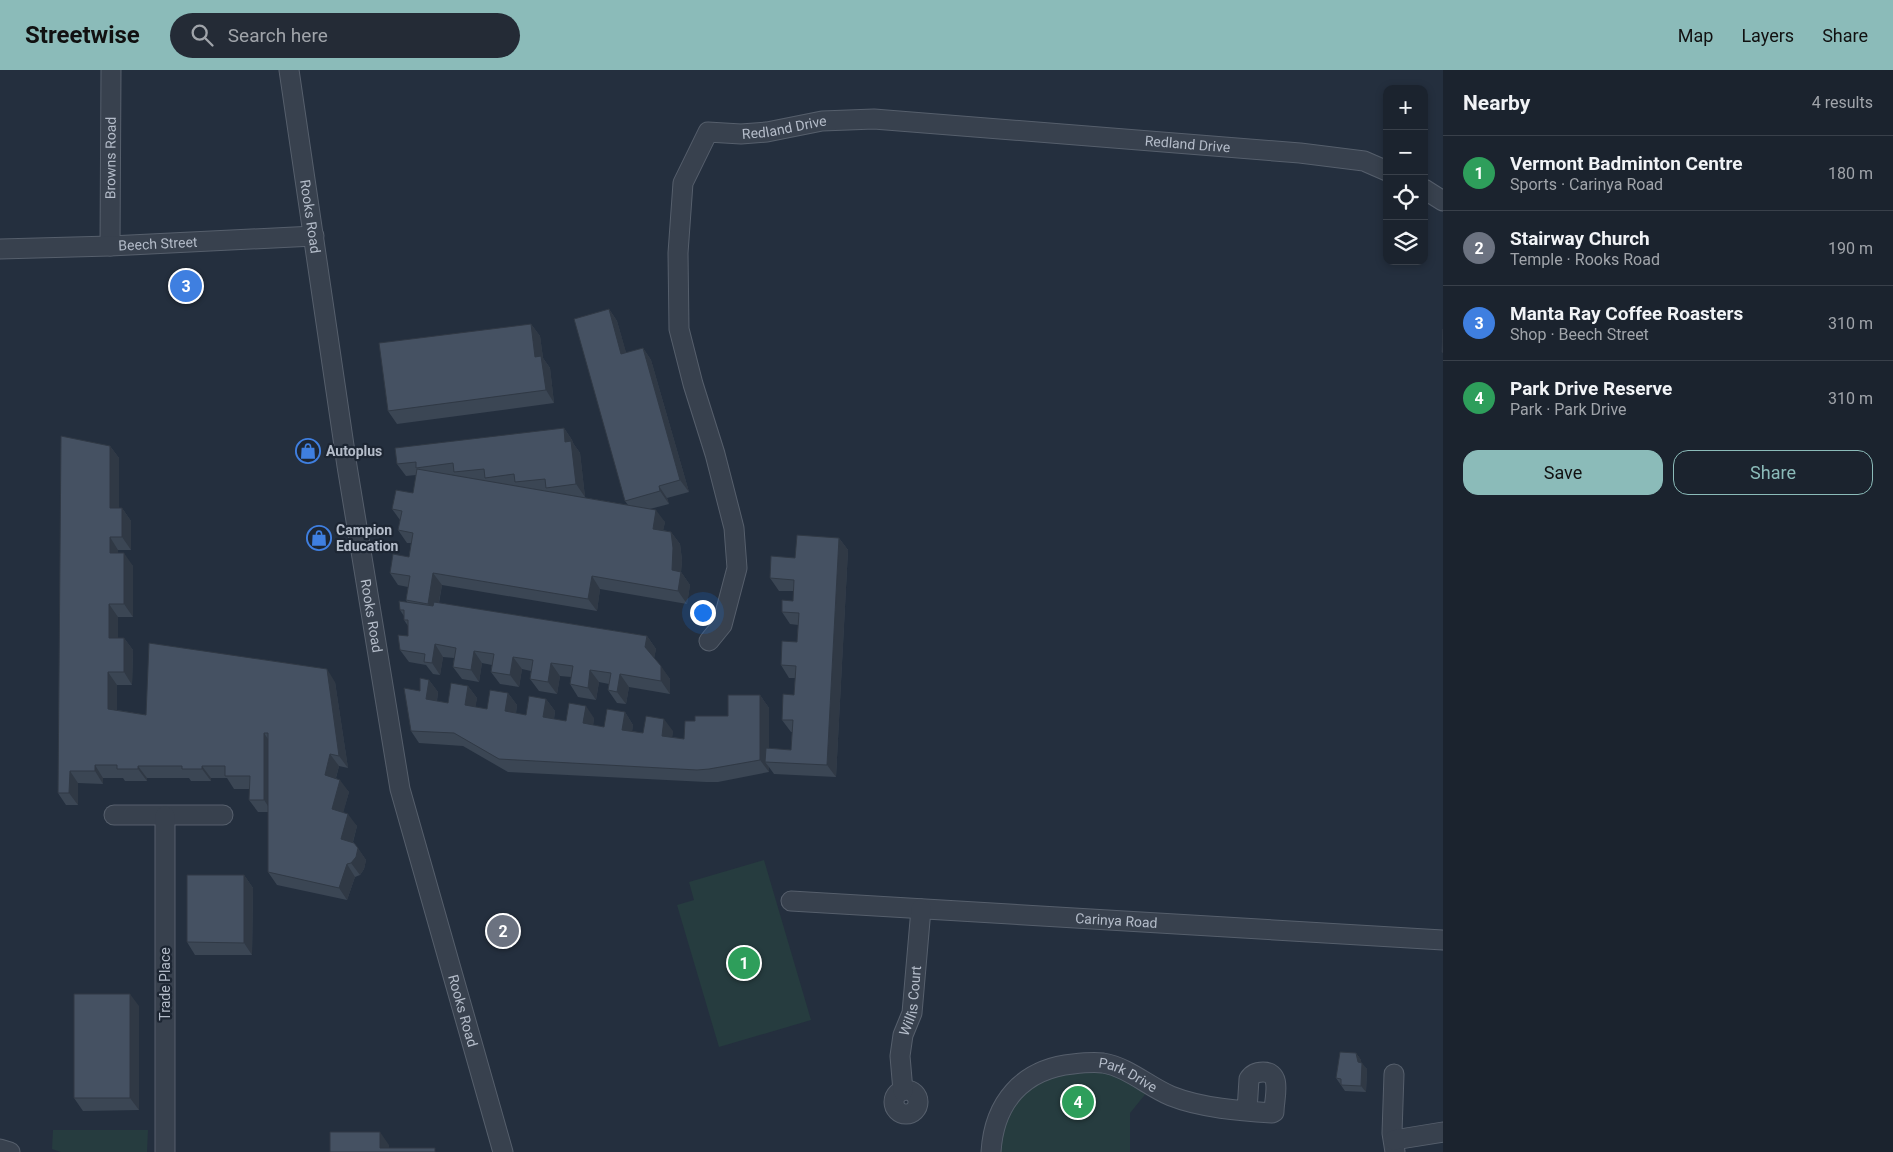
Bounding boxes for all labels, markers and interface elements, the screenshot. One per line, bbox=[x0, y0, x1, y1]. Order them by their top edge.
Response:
search box bbox=[170, 13, 520, 58]
text: Streetwise bbox=[25, 21, 140, 49]
icon: search bbox=[188, 21, 216, 49]
text: Search here bbox=[228, 24, 328, 47]
text: Map bbox=[1678, 25, 1713, 46]
text: Layers bbox=[1741, 25, 1794, 46]
text: Share bbox=[1822, 25, 1868, 46]
map controls bbox=[1383, 85, 1428, 265]
button: + bbox=[1383, 85, 1428, 130]
text: Nearby bbox=[1463, 91, 1530, 115]
text: 4 results bbox=[1812, 93, 1873, 112]
street label: Redland Drive bbox=[741, 113, 827, 142]
street label: Browns Road bbox=[102, 117, 119, 199]
button: − bbox=[1383, 130, 1428, 175]
street label: Redland Drive bbox=[1144, 133, 1231, 155]
text: Vermont Badminton Centre bbox=[1510, 152, 1742, 175]
text: 1 bbox=[1474, 164, 1484, 183]
text: 180 m bbox=[1828, 164, 1873, 183]
button: locate bbox=[1383, 175, 1428, 220]
text: Sports · Carinya Road bbox=[1510, 175, 1663, 194]
street label: Rooks Road bbox=[297, 178, 324, 255]
button: layers bbox=[1383, 220, 1428, 265]
text: Stairway Church bbox=[1510, 227, 1650, 250]
street label: Beech Street bbox=[118, 234, 198, 254]
text: 2 bbox=[1474, 239, 1484, 258]
text: 190 m bbox=[1828, 239, 1873, 258]
text: Temple · Rooks Road bbox=[1510, 250, 1660, 269]
pin: 3 bbox=[170, 267, 202, 305]
text: Manta Ray Coffee Roasters bbox=[1510, 302, 1743, 325]
text: 3 bbox=[1474, 314, 1484, 333]
text: 310 m bbox=[1828, 314, 1873, 333]
text: Shop · Beech Street bbox=[1510, 325, 1649, 344]
text: Park Drive Reserve bbox=[1510, 377, 1672, 400]
text: 4 bbox=[1474, 389, 1484, 408]
text: 310 m bbox=[1828, 389, 1873, 408]
text: Park · Park Drive bbox=[1510, 400, 1627, 419]
shop icon: Autoplus bbox=[295, 438, 321, 464]
place label: Autoplus bbox=[326, 443, 382, 459]
button: Save bbox=[1463, 450, 1663, 495]
button: Share bbox=[1673, 450, 1873, 495]
place label: Campion Education bbox=[336, 522, 399, 554]
shop icon: Campion Education bbox=[306, 525, 332, 551]
street label: Rooks Road bbox=[358, 578, 386, 654]
your location bbox=[690, 600, 716, 626]
street label: Carinya Road bbox=[1075, 910, 1158, 931]
pin: 2 bbox=[487, 912, 519, 950]
pin: 1 bbox=[728, 944, 760, 982]
street label: Trade Place bbox=[157, 947, 173, 1021]
street label: Willis Court bbox=[896, 965, 924, 1038]
street label: Rooks Road bbox=[445, 973, 481, 1049]
street label: Park Drive bbox=[1098, 1054, 1160, 1095]
pin: 4 bbox=[1062, 1083, 1094, 1121]

